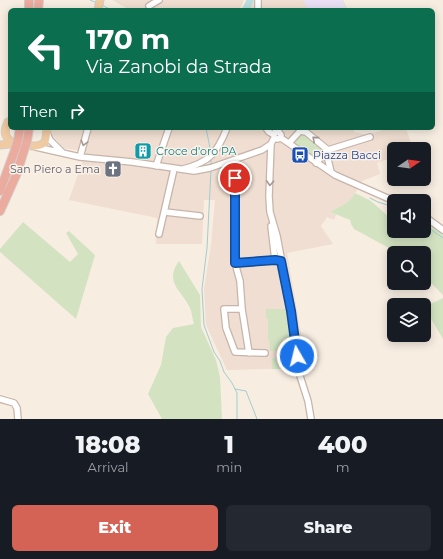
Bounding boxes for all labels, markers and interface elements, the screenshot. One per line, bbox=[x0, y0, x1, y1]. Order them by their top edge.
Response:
text: 170 m bbox=[86, 22, 170, 56]
icon: left bbox=[20, 24, 72, 76]
text: Via Zanobi da Strada bbox=[86, 56, 272, 78]
icon: right bbox=[66, 100, 88, 122]
text: Then bbox=[20, 102, 58, 121]
one-way arrow bbox=[312, 136, 320, 143]
one-way arrow bbox=[80, 139, 89, 146]
building icon: Croce d'oro PA bbox=[133, 141, 153, 161]
north arrow bbox=[387, 142, 431, 186]
map controls bbox=[387, 142, 431, 342]
place label: Croce d'oro PA bbox=[156, 144, 236, 158]
bus stop icon: Piazza Bacci bbox=[290, 145, 310, 165]
place label: Piazza Bacci bbox=[313, 148, 381, 162]
church icon: San Piero a Ema bbox=[103, 159, 123, 179]
pin bbox=[218, 161, 252, 195]
place label: San Piero a Ema bbox=[10, 162, 100, 176]
icon: arrive bbox=[224, 167, 246, 189]
one-way arrow bbox=[265, 180, 274, 186]
button: sound bbox=[387, 194, 431, 238]
button: search bbox=[387, 246, 431, 290]
button: layers bbox=[387, 298, 431, 342]
position arrow bbox=[276, 335, 318, 377]
text: 18:08 bbox=[76, 430, 141, 459]
text: 1 bbox=[224, 430, 234, 459]
text: 400 bbox=[318, 430, 367, 459]
text: Arrival bbox=[88, 459, 129, 475]
text: min bbox=[216, 459, 242, 475]
text: m bbox=[336, 459, 349, 475]
button: Exit bbox=[12, 505, 218, 551]
button: Share bbox=[226, 505, 431, 551]

